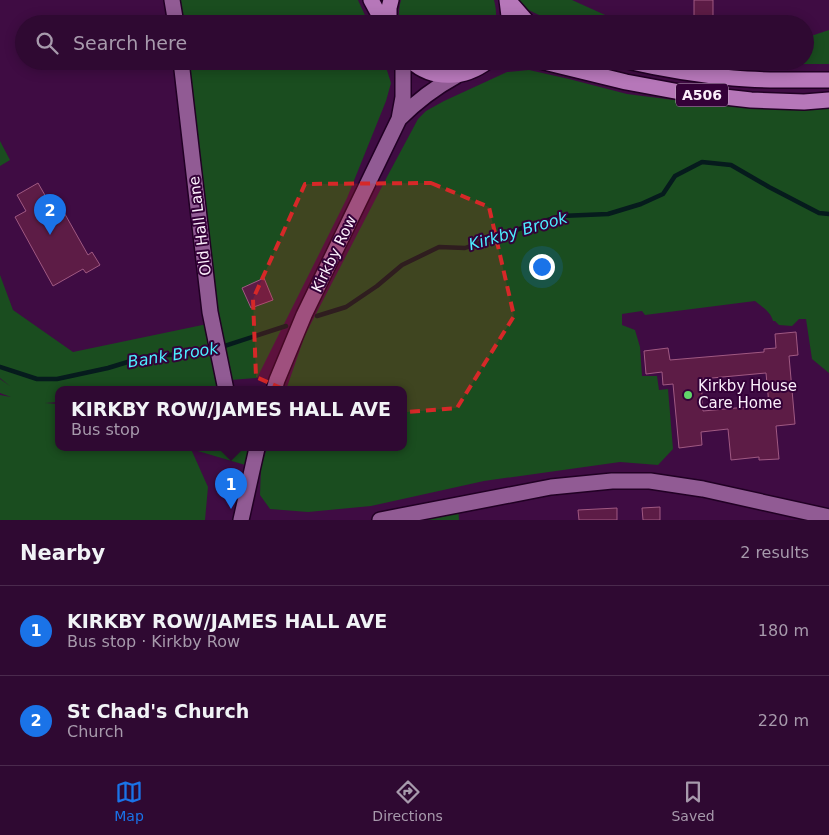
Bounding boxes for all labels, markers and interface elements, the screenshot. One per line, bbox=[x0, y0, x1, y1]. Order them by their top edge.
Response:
search box bbox=[15, 15, 814, 70]
icon: search bbox=[33, 29, 61, 57]
text: Search here bbox=[73, 32, 187, 54]
road number: A506 bbox=[676, 84, 728, 106]
street label: Old Hall Lane bbox=[185, 175, 215, 277]
pin: 2 bbox=[34, 194, 66, 235]
water label: Kirkby Brook bbox=[466, 208, 570, 254]
street label: Kirkby Row bbox=[308, 213, 360, 295]
your location bbox=[529, 254, 555, 280]
water label: Bank Brook bbox=[126, 338, 220, 372]
place label: Kirkby House Care Home bbox=[698, 377, 797, 412]
popup bbox=[55, 386, 407, 451]
marker: Kirkby House Care Home bbox=[682, 389, 694, 401]
text: KIRKBY ROW/JAMES HALL AVE bbox=[71, 398, 391, 420]
text: Bus stop bbox=[71, 420, 140, 439]
pin: 1 bbox=[215, 468, 247, 509]
text: Nearby bbox=[20, 541, 105, 565]
text: 2 results bbox=[740, 543, 809, 562]
text: KIRKBY ROW/JAMES HALL AVE bbox=[67, 610, 387, 632]
text: 1 bbox=[30, 621, 42, 640]
text: 180 m bbox=[758, 621, 809, 640]
text: Bus stop · Kirkby Row bbox=[67, 632, 240, 651]
text: St Chad's Church bbox=[67, 700, 249, 722]
text: 2 bbox=[30, 711, 42, 730]
text: 220 m bbox=[758, 711, 809, 730]
text: Church bbox=[67, 722, 124, 741]
tab: Map bbox=[114, 778, 144, 824]
tab: Directions bbox=[372, 778, 443, 824]
tab: Saved bbox=[671, 778, 715, 824]

